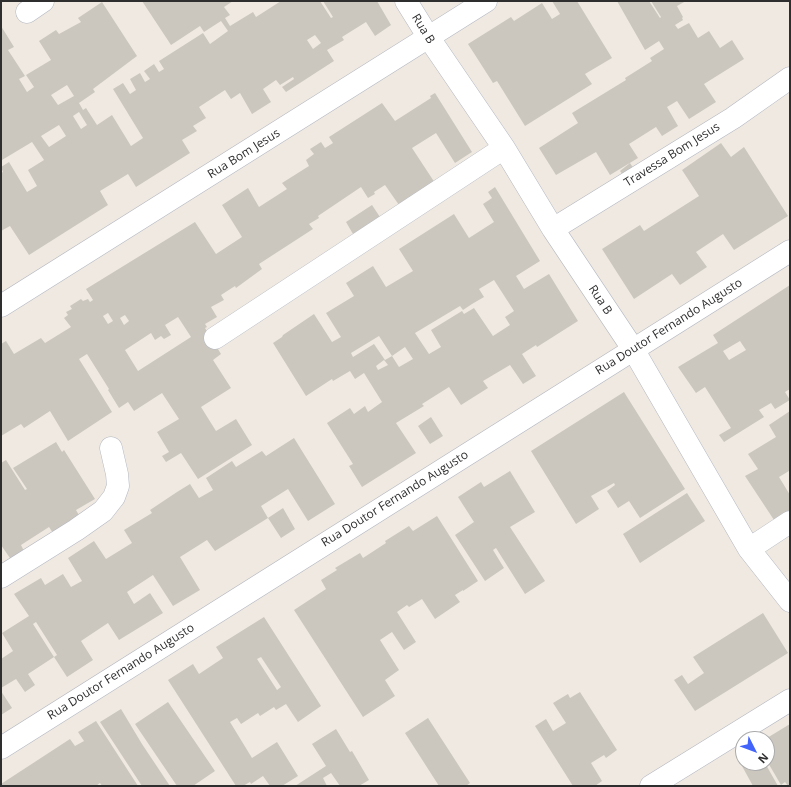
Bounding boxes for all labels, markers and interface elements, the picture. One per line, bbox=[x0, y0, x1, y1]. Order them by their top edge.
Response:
street label: Rua B bbox=[408, 11, 438, 47]
street label: Travessa Bom Jesus bbox=[622, 120, 722, 190]
street label: Rua Bom Jesus bbox=[205, 126, 283, 182]
street label: Rua Doutor Fernando Augusto bbox=[593, 276, 745, 378]
street label: Rua B bbox=[585, 283, 615, 317]
street label: Rua Doutor Fernando Augusto bbox=[319, 448, 471, 550]
street label: Rua Doutor Fernando Augusto bbox=[45, 621, 197, 723]
north arrow bbox=[735, 731, 775, 771]
text: N bbox=[755, 750, 772, 767]

